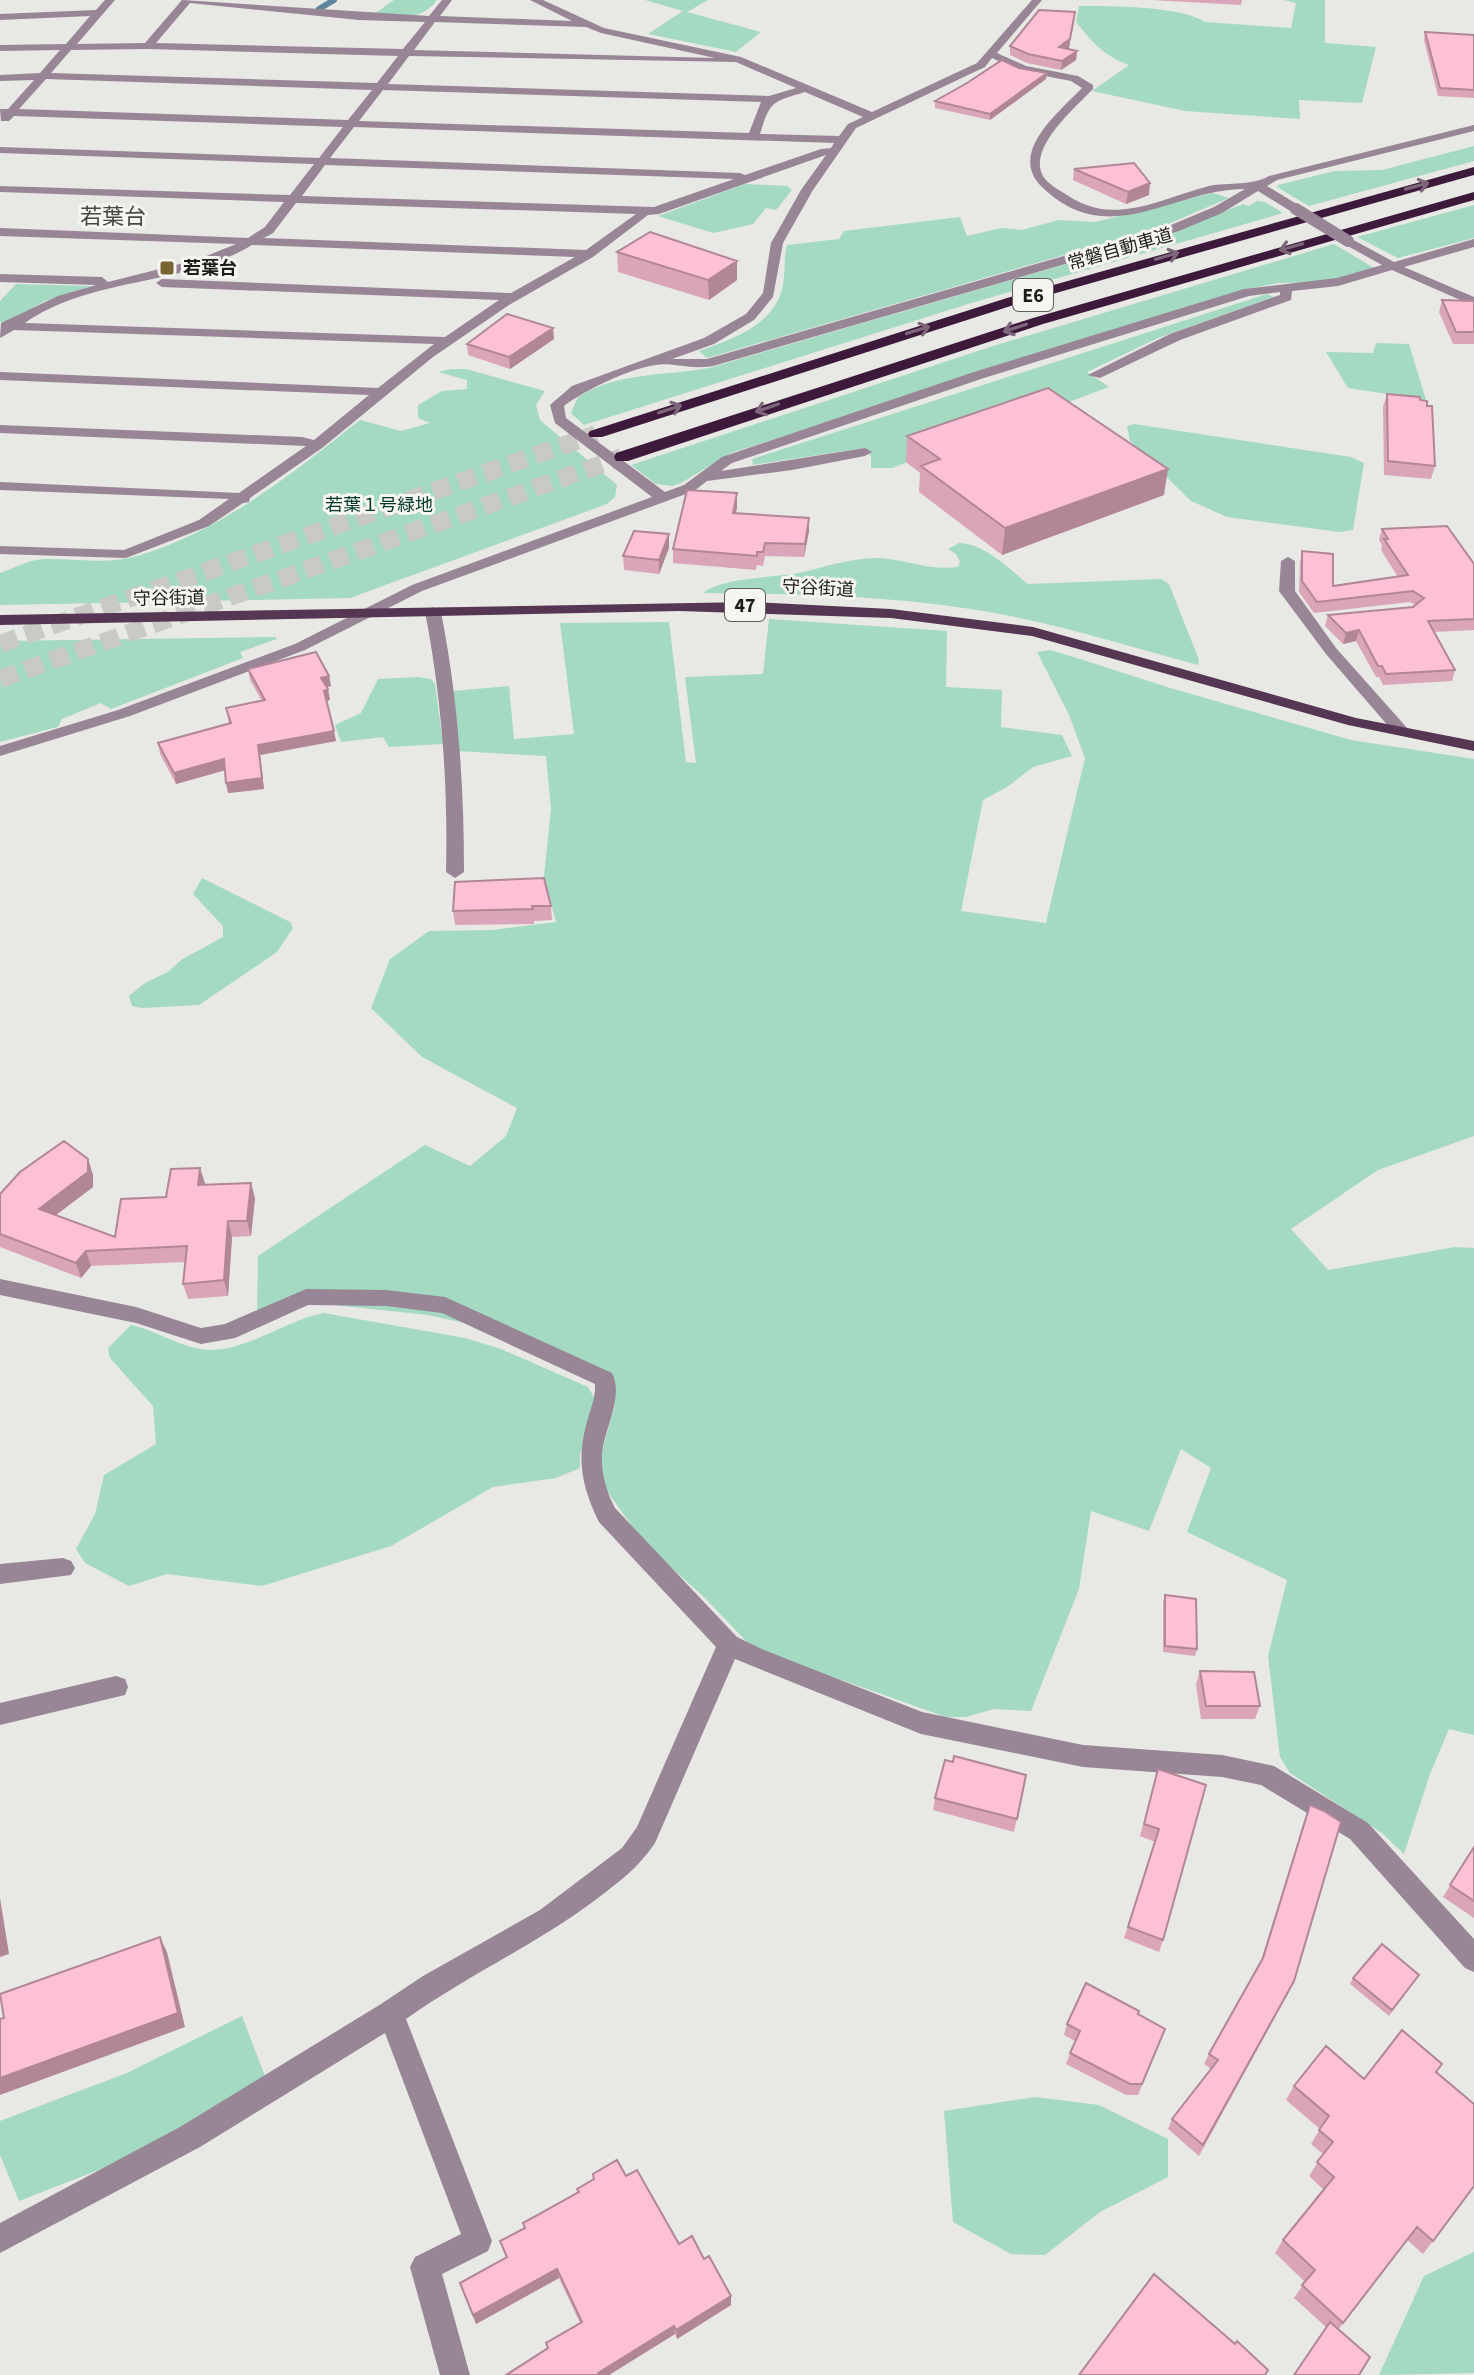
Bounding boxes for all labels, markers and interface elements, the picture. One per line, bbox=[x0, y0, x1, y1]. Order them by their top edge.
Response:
one-way arrow bbox=[1404, 178, 1430, 193]
district label: 若葉台 bbox=[80, 201, 146, 233]
street label: 常磐自動車道 bbox=[1065, 223, 1175, 276]
one-way arrow bbox=[1279, 241, 1304, 255]
one-way arrow bbox=[1154, 248, 1179, 262]
place label: 若葉台 bbox=[183, 256, 237, 281]
marker: 若葉台 bbox=[158, 259, 176, 277]
road number: E6 bbox=[1013, 279, 1053, 311]
one-way arrow bbox=[904, 322, 930, 337]
one-way arrow bbox=[1002, 322, 1027, 337]
one-way arrow bbox=[657, 401, 682, 416]
one-way arrow bbox=[755, 401, 780, 416]
park label: 若葉１号緑地 bbox=[325, 493, 433, 518]
street label: 守谷街道 bbox=[781, 574, 855, 603]
street label: 守谷街道 bbox=[133, 585, 205, 612]
road number: 47 bbox=[725, 589, 765, 621]

